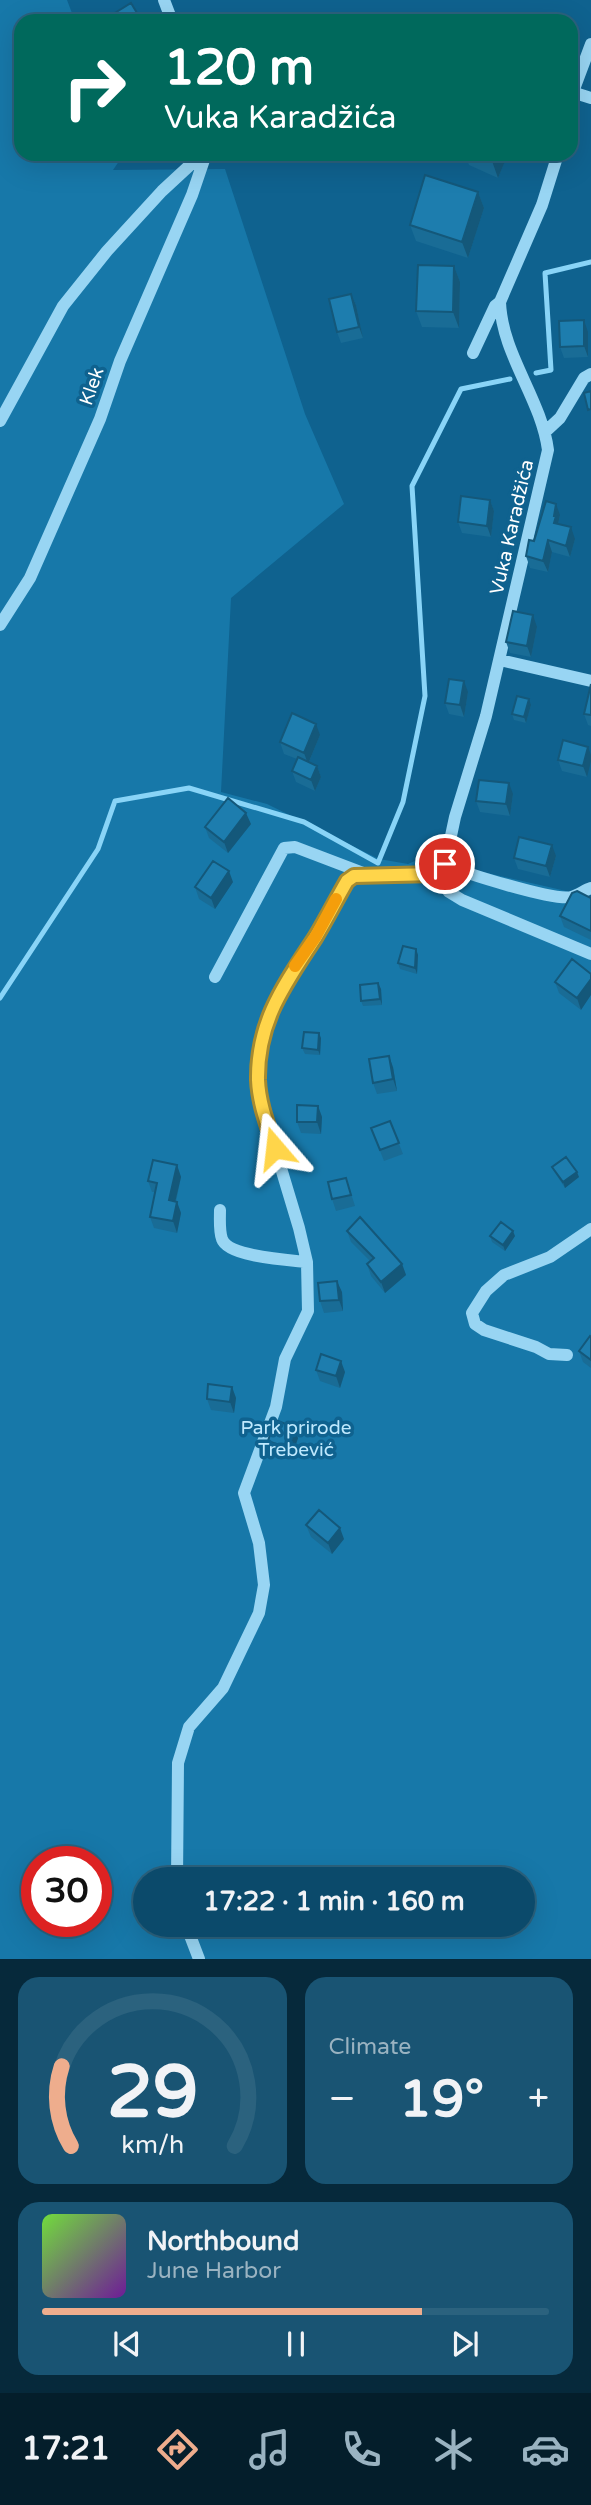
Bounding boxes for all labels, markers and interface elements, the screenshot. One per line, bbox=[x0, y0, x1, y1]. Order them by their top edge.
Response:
text: 120 m bbox=[164, 39, 314, 98]
icon: right bbox=[49, 42, 140, 133]
text: Vuka Karadžića bbox=[164, 99, 397, 137]
street label: Klek bbox=[75, 365, 109, 408]
street label: Vuka Karadžića bbox=[486, 457, 538, 597]
pin bbox=[415, 834, 475, 894]
icon: arrive bbox=[426, 845, 464, 883]
position arrow bbox=[238, 1111, 312, 1185]
park label: Park prirode Trebević bbox=[241, 1417, 351, 1461]
speed limit sign: 30 bbox=[21, 1846, 112, 1937]
text: 17:22 · 1 min · 160 m bbox=[203, 1886, 465, 1917]
text: Climate bbox=[329, 2033, 411, 2061]
text: 29 bbox=[107, 2050, 198, 2138]
text: 19° bbox=[399, 2068, 484, 2131]
text: − bbox=[329, 2076, 356, 2122]
text: + bbox=[528, 2076, 549, 2122]
text: km/h bbox=[121, 2130, 184, 2160]
text: Northbound bbox=[147, 2226, 299, 2257]
text: June Harbor bbox=[147, 2257, 281, 2285]
icon: previous bbox=[108, 2325, 146, 2363]
icon: pause bbox=[277, 2325, 315, 2363]
icon: next bbox=[446, 2325, 484, 2363]
icon: directions bbox=[153, 2425, 202, 2474]
icon: music bbox=[245, 2425, 294, 2474]
icon: phone bbox=[337, 2425, 386, 2474]
icon: climate bbox=[429, 2425, 478, 2474]
icon: car bbox=[521, 2425, 570, 2474]
text: 17:21 bbox=[21, 2430, 110, 2468]

